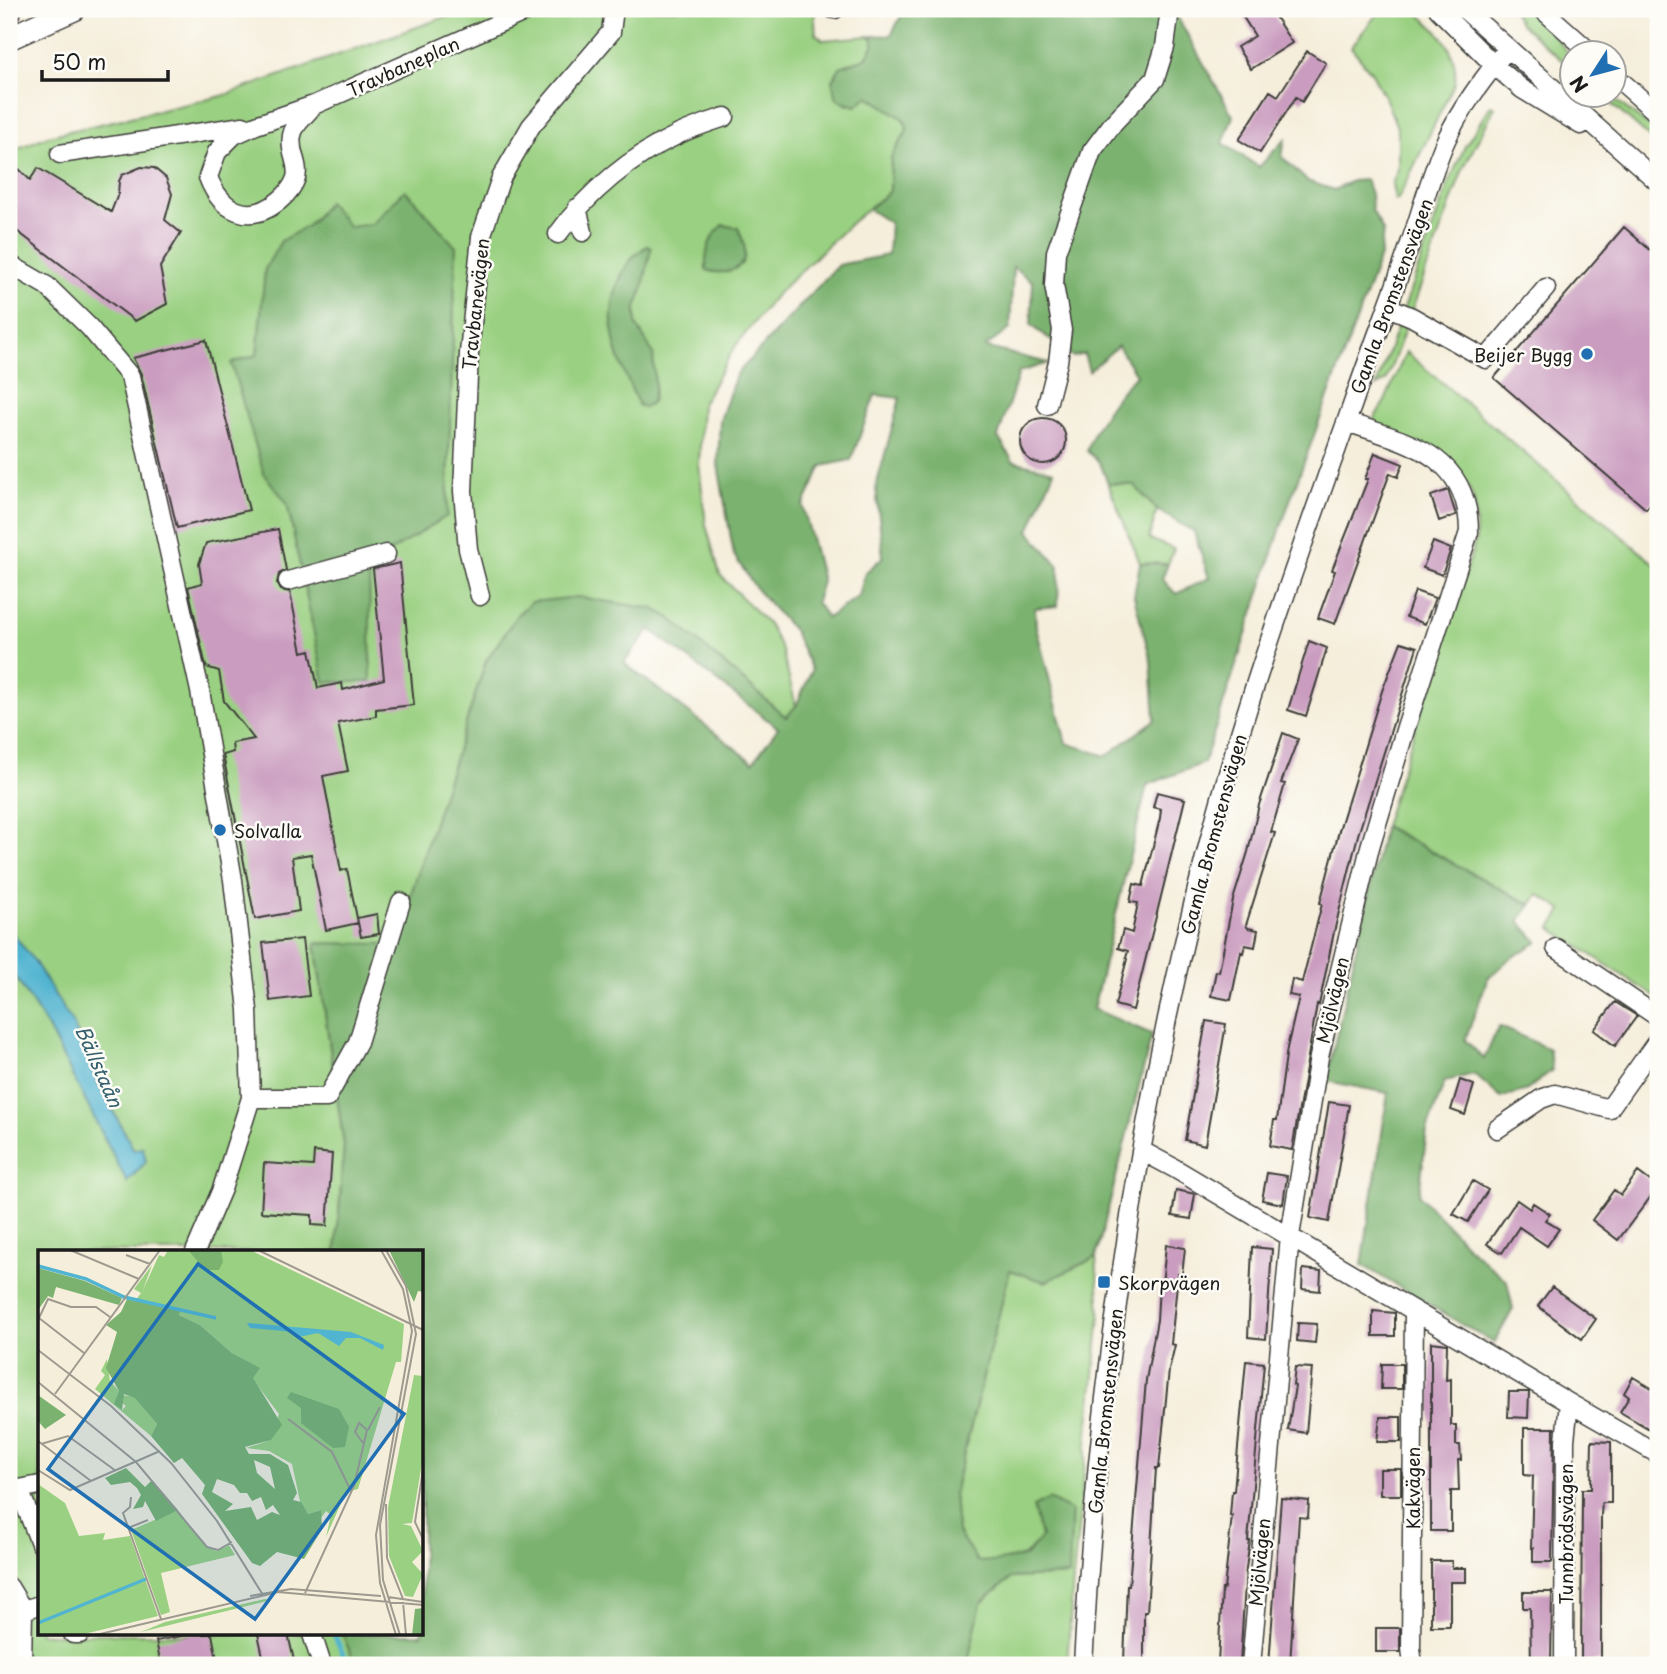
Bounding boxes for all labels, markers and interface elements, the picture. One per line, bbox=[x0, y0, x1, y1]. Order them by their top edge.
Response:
street label: Travbaneplan bbox=[342, 29, 464, 103]
scale bar bbox=[42, 38, 168, 82]
north arrow bbox=[1558, 38, 1628, 108]
text: 50 m bbox=[52, 45, 106, 77]
text: N bbox=[1563, 70, 1594, 99]
street label: Gamla Bromstensvägen bbox=[1343, 194, 1439, 398]
street label: Travbanevägen bbox=[455, 237, 495, 371]
place label: Beijer Bygg bbox=[1474, 341, 1573, 368]
marker: Beijer Bygg bbox=[1579, 346, 1595, 362]
street label: Gamla Bromstensvägen bbox=[1173, 731, 1253, 937]
place label: Solvalla bbox=[234, 817, 302, 844]
marker: Solvalla bbox=[212, 822, 228, 838]
street label: Mjölvägen bbox=[1309, 954, 1355, 1046]
water label: Bällstaån bbox=[70, 1021, 131, 1113]
inset map bbox=[38, 1250, 424, 1636]
place label: Skorpvägen bbox=[1118, 1269, 1220, 1296]
marker: Skorpvägen bbox=[1096, 1274, 1112, 1290]
street label: Gamla Bromstensvägen bbox=[1081, 1307, 1129, 1515]
street label: Kakvägen bbox=[1399, 1447, 1426, 1529]
street label: Tunnbrödsvägen bbox=[1552, 1463, 1579, 1605]
street label: Mjölvägen bbox=[1242, 1517, 1276, 1607]

